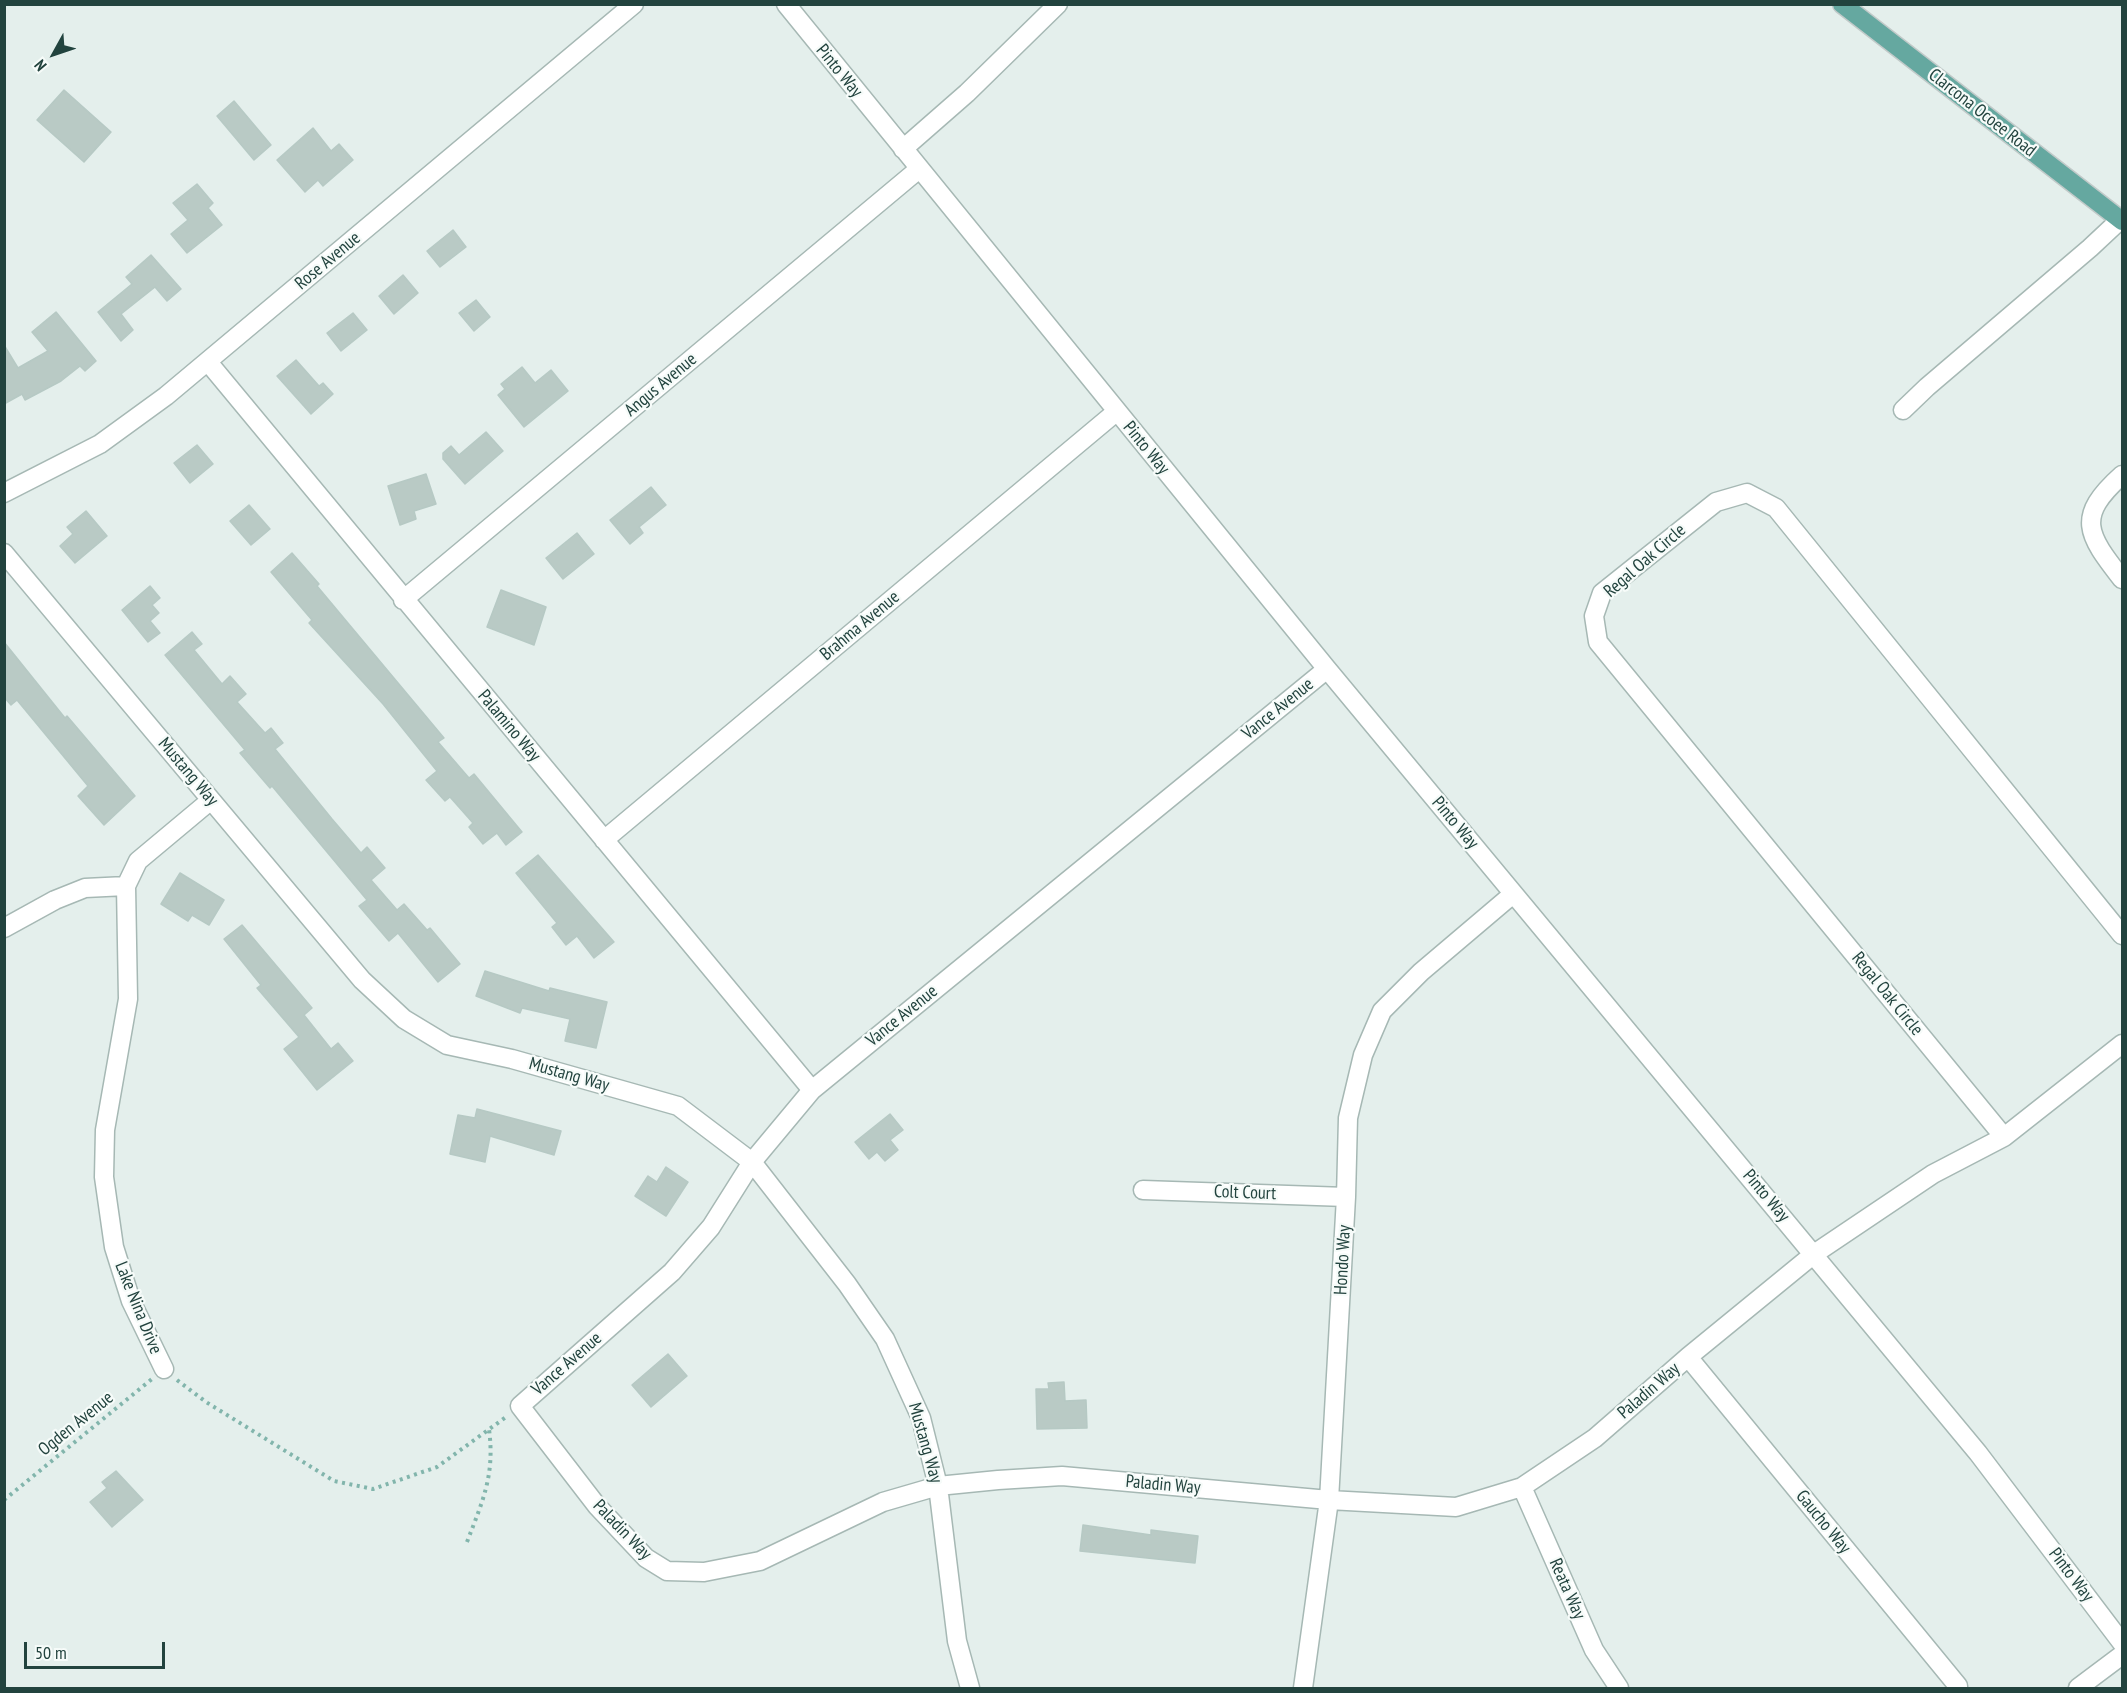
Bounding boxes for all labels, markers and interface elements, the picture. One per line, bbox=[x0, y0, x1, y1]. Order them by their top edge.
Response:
north arrow bbox=[24, 24, 84, 84]
street label: Pinto Way bbox=[811, 40, 867, 102]
text: N bbox=[30, 56, 51, 75]
street label: Clarcona Ocoee Road bbox=[1924, 64, 2040, 162]
street label: Rose Avenue bbox=[291, 227, 365, 295]
street label: Angus Avenue bbox=[621, 349, 701, 421]
street label: Pinto Way bbox=[1118, 417, 1174, 479]
street label: Regal Oak Circle bbox=[1600, 520, 1690, 602]
street label: Brahma Avenue bbox=[816, 587, 904, 665]
street label: Vance Avenue bbox=[1238, 674, 1318, 744]
street label: Palamino Way bbox=[473, 686, 545, 766]
street label: Mustang Way bbox=[153, 733, 223, 811]
street label: Pinto Way bbox=[1427, 792, 1483, 854]
street label: Regal Oak Circle bbox=[1847, 948, 1927, 1040]
street label: Vance Avenue bbox=[862, 981, 942, 1051]
street label: Mustang Way bbox=[526, 1053, 612, 1097]
street label: Pinto Way bbox=[1738, 1165, 1794, 1227]
street label: Colt Court bbox=[1214, 1181, 1276, 1205]
street label: Hondo Way bbox=[1330, 1224, 1356, 1296]
street label: Lake Nina Drive bbox=[110, 1259, 166, 1357]
street label: Vance Avenue bbox=[528, 1328, 606, 1400]
street label: Paladin Way bbox=[1614, 1358, 1684, 1424]
street label: Ogden Avenue bbox=[34, 1387, 118, 1461]
street label: Mustang Way bbox=[903, 1400, 947, 1486]
street label: Paladin Way bbox=[1125, 1471, 1201, 1499]
street label: Gaucho Way bbox=[1791, 1486, 1855, 1558]
street label: Paladin Way bbox=[588, 1495, 656, 1565]
street label: Pinto Way bbox=[2044, 1544, 2098, 1606]
street label: Reata Way bbox=[1544, 1555, 1590, 1623]
scale bar bbox=[27, 1630, 168, 1668]
text: 50 m bbox=[35, 1641, 67, 1664]

